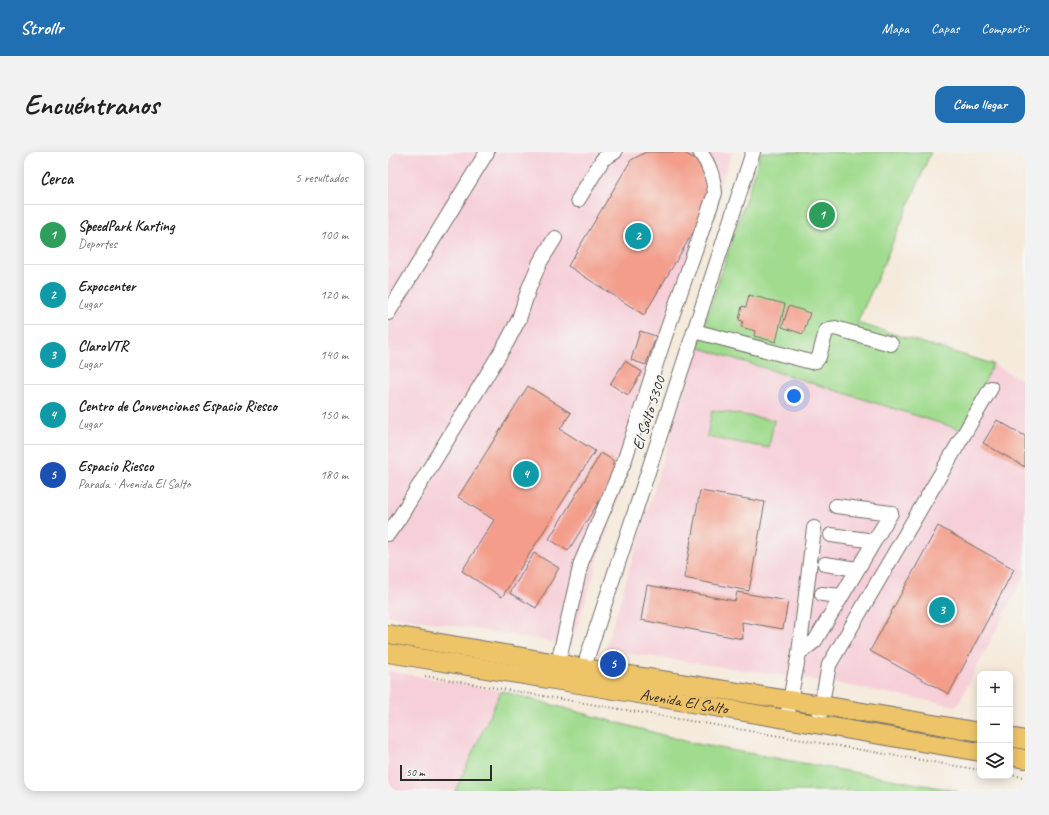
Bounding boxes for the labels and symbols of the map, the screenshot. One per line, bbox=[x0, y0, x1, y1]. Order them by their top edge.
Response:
pin: 1 bbox=[809, 200, 835, 230]
pin: 2 bbox=[625, 221, 651, 251]
street label: El Salto 5300 bbox=[628, 372, 671, 452]
your location bbox=[784, 386, 804, 406]
pin: 4 bbox=[513, 459, 539, 489]
pin: 3 bbox=[929, 595, 955, 625]
pin: 5 bbox=[600, 649, 626, 679]
street label: Avenida El Salto bbox=[639, 685, 732, 719]
scale bar bbox=[400, 763, 492, 782]

